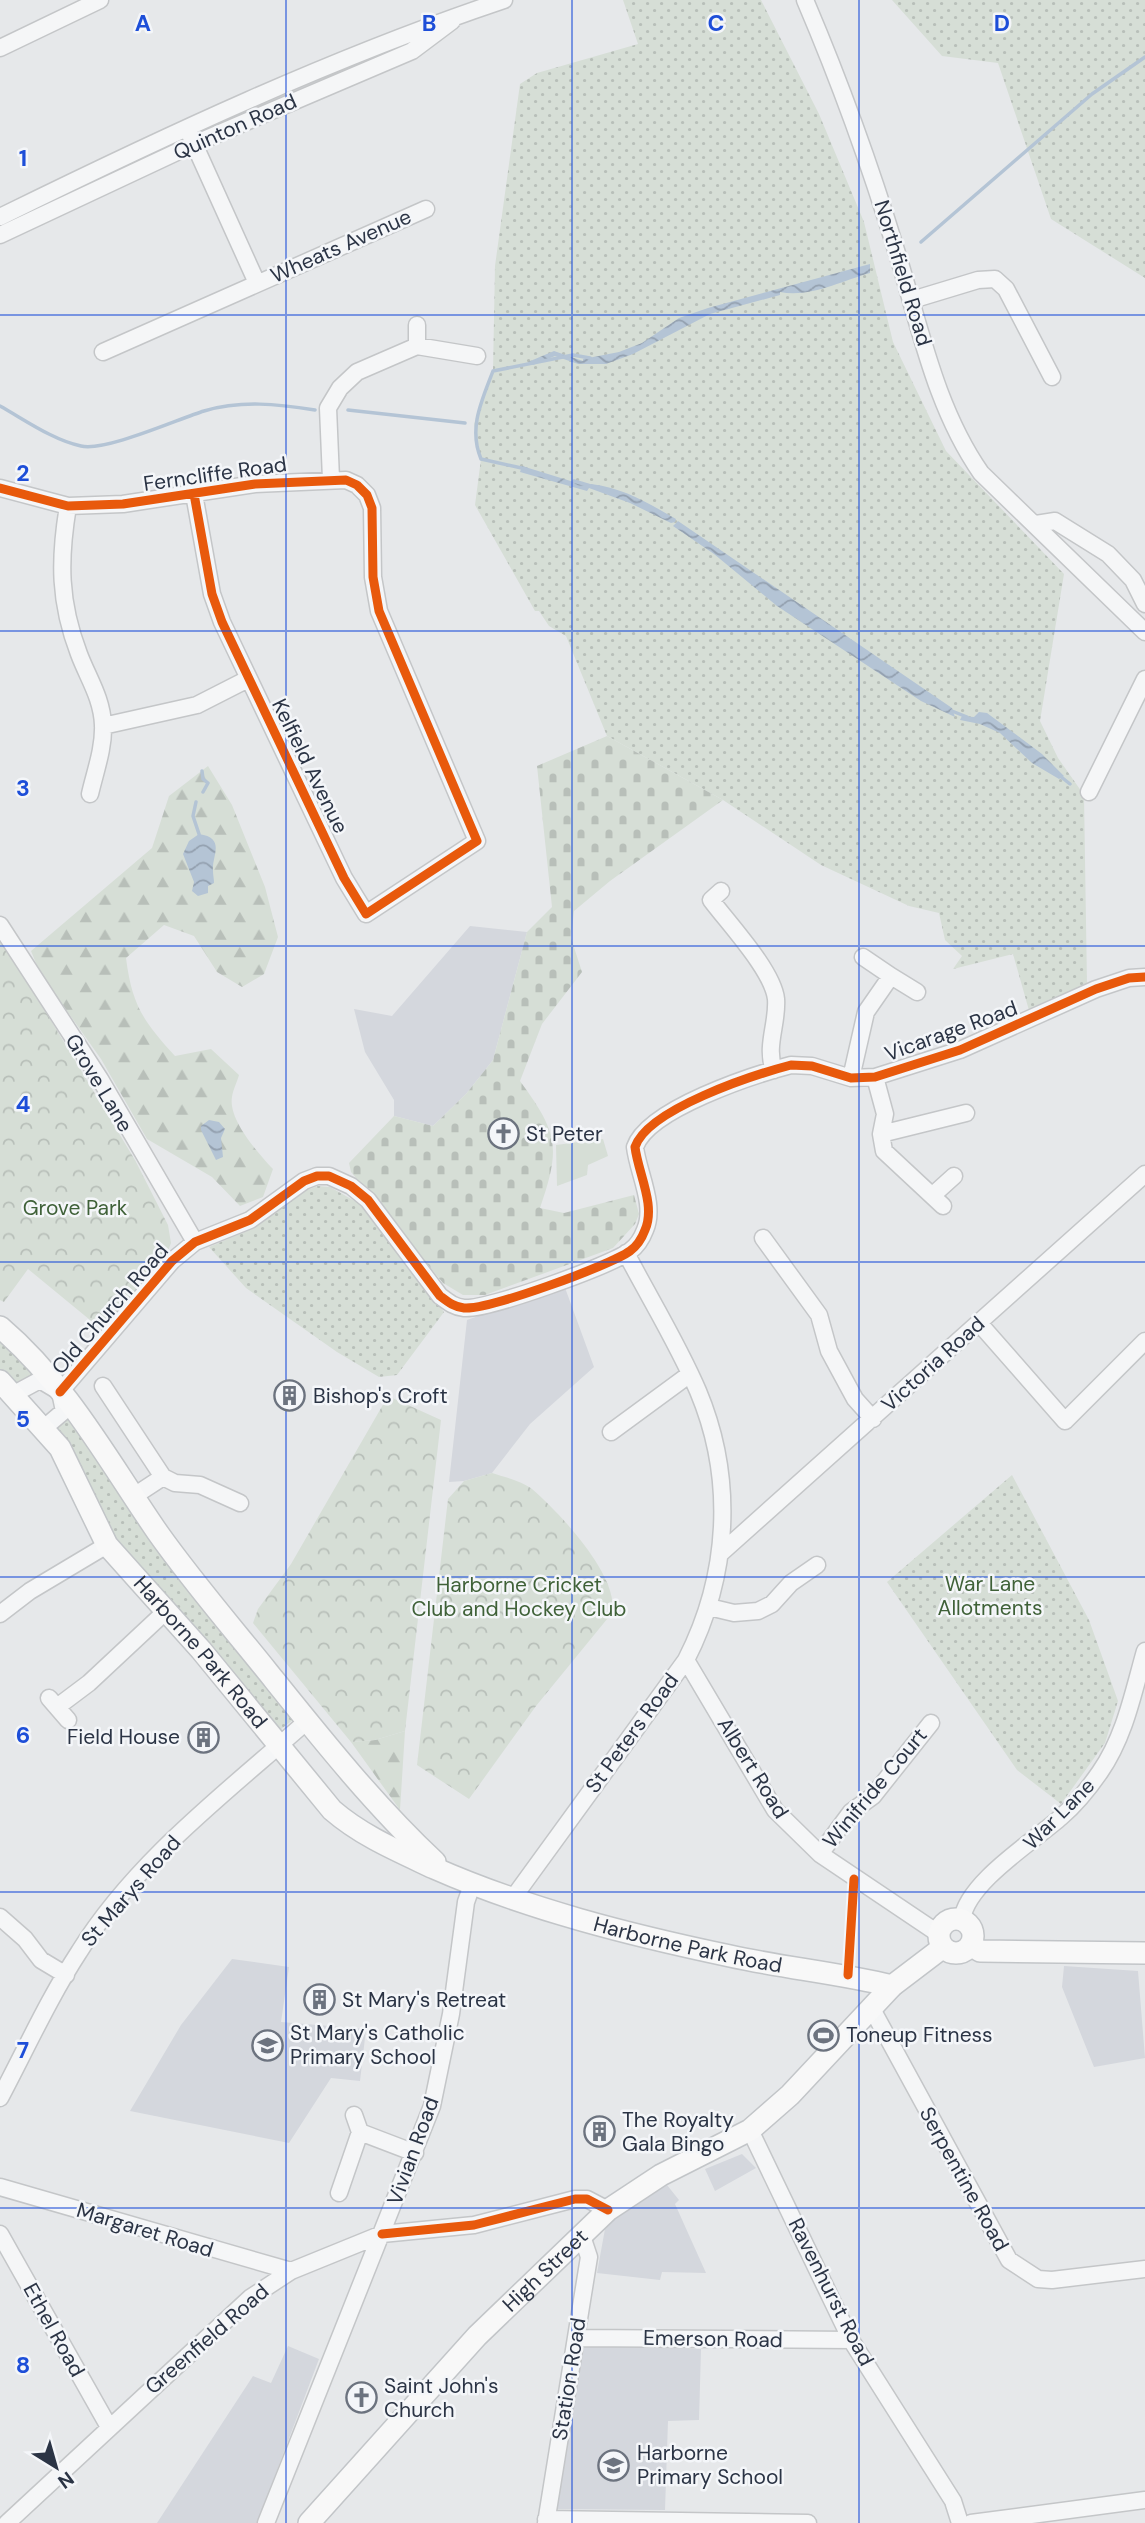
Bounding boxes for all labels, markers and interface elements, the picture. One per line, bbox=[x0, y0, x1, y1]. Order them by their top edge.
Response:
text: A bbox=[135, 8, 151, 38]
text: B bbox=[422, 8, 436, 38]
text: C bbox=[708, 8, 724, 38]
text: D bbox=[994, 8, 1010, 38]
street label: Quinton Road bbox=[169, 87, 301, 167]
text: 1 bbox=[19, 143, 27, 173]
street label: Northfield Road bbox=[868, 197, 938, 349]
street label: Wheats Avenue bbox=[266, 202, 416, 290]
street label: Ferncliffe Road bbox=[141, 450, 289, 498]
text: 2 bbox=[16, 458, 30, 488]
street label: Kelfield Avenue bbox=[265, 694, 355, 838]
text: 3 bbox=[16, 773, 30, 803]
street label: Vicarage Road bbox=[881, 994, 1021, 1068]
street label: Grove Lane bbox=[59, 1029, 139, 1137]
text: 4 bbox=[16, 1089, 31, 1119]
church icon: St Peter bbox=[486, 1117, 520, 1151]
place label: St Peter bbox=[526, 1120, 603, 1148]
park label: Grove Park bbox=[23, 1194, 128, 1222]
street label: Old Church Road bbox=[45, 1238, 175, 1380]
street label: Victoria Road bbox=[875, 1310, 991, 1418]
building icon: Bishop's Croft bbox=[273, 1379, 307, 1413]
place label: Bishop's Croft bbox=[313, 1382, 448, 1410]
text: 5 bbox=[16, 1404, 30, 1434]
street label: Harborne Park Road bbox=[127, 1570, 274, 1734]
park label: War Lane Allotments bbox=[937, 1570, 1043, 1622]
park label: Harborne Cricket Club and Hockey Club bbox=[411, 1571, 627, 1623]
street label: St Peters Road bbox=[579, 1667, 685, 1799]
street label: Albert Road bbox=[711, 1712, 795, 1824]
text: 6 bbox=[16, 1720, 30, 1750]
building icon: Field House bbox=[186, 1720, 220, 1754]
street label: Winifride Court bbox=[817, 1722, 933, 1854]
place label: Field House bbox=[67, 1723, 180, 1751]
street label: War Lane bbox=[1017, 1772, 1101, 1856]
street label: St Marys Road bbox=[75, 1829, 187, 1953]
street label: Harborne Park Road bbox=[590, 1910, 784, 1980]
building icon: St Mary's Retreat bbox=[302, 1983, 336, 2017]
place label: St Mary's Retreat bbox=[342, 1986, 506, 2014]
sports icon: Toneup Fitness bbox=[806, 2018, 840, 2052]
place label: St Mary's Catholic Primary School bbox=[290, 2019, 465, 2071]
place label: Toneup Fitness bbox=[846, 2021, 993, 2049]
school or university icon: St Mary's Catholic Primary School bbox=[250, 2028, 284, 2062]
text: 7 bbox=[17, 2035, 29, 2065]
street label: Vivian Road bbox=[380, 2093, 446, 2209]
street label: Serpentine Road bbox=[913, 2102, 1015, 2256]
place label: The Royalty Gala Bingo bbox=[622, 2106, 734, 2158]
building icon: The Royalty Gala Bingo bbox=[582, 2115, 616, 2149]
street label: Margaret Road bbox=[73, 2196, 217, 2264]
street label: Ravenhurst Road bbox=[782, 2213, 880, 2371]
street label: High Street bbox=[496, 2223, 594, 2318]
street label: Greenfield Road bbox=[139, 2277, 275, 2401]
street label: Ethel Road bbox=[17, 2278, 91, 2382]
street label: Station Road bbox=[545, 2316, 593, 2442]
street label: Emerson Road bbox=[643, 2324, 783, 2354]
text: 8 bbox=[16, 2350, 30, 2380]
place label: Saint John's Church bbox=[384, 2372, 498, 2424]
church icon: Saint John's Church bbox=[344, 2381, 378, 2415]
north arrow bbox=[21, 2432, 91, 2502]
place label: Harborne Primary School bbox=[637, 2439, 783, 2491]
school or university icon: Harborne Primary School bbox=[597, 2448, 631, 2482]
text: N bbox=[53, 2466, 79, 2494]

